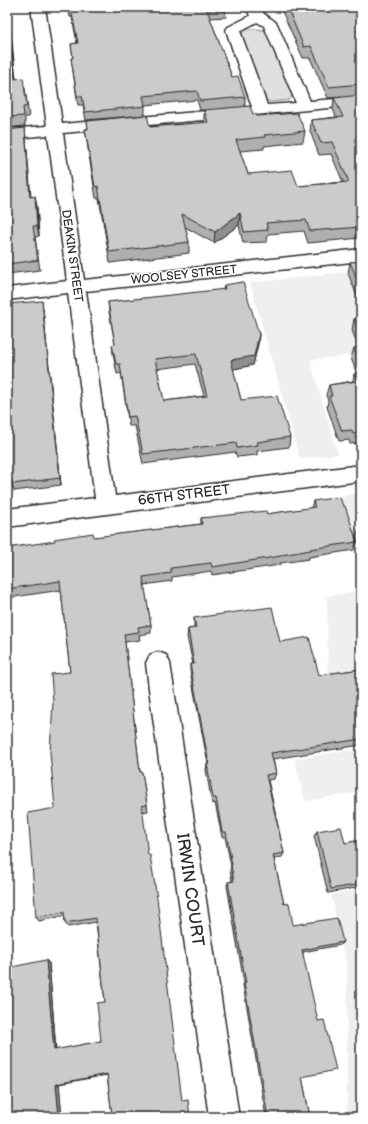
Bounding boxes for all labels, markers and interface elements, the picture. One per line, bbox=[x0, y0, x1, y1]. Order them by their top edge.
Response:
street label: DEAKIN STREET bbox=[58, 209, 86, 304]
street label: WOOLSEY STREET bbox=[130, 262, 239, 288]
street label: 66TH STREET bbox=[137, 481, 232, 509]
street label: IRWIN COURT bbox=[172, 832, 208, 949]

